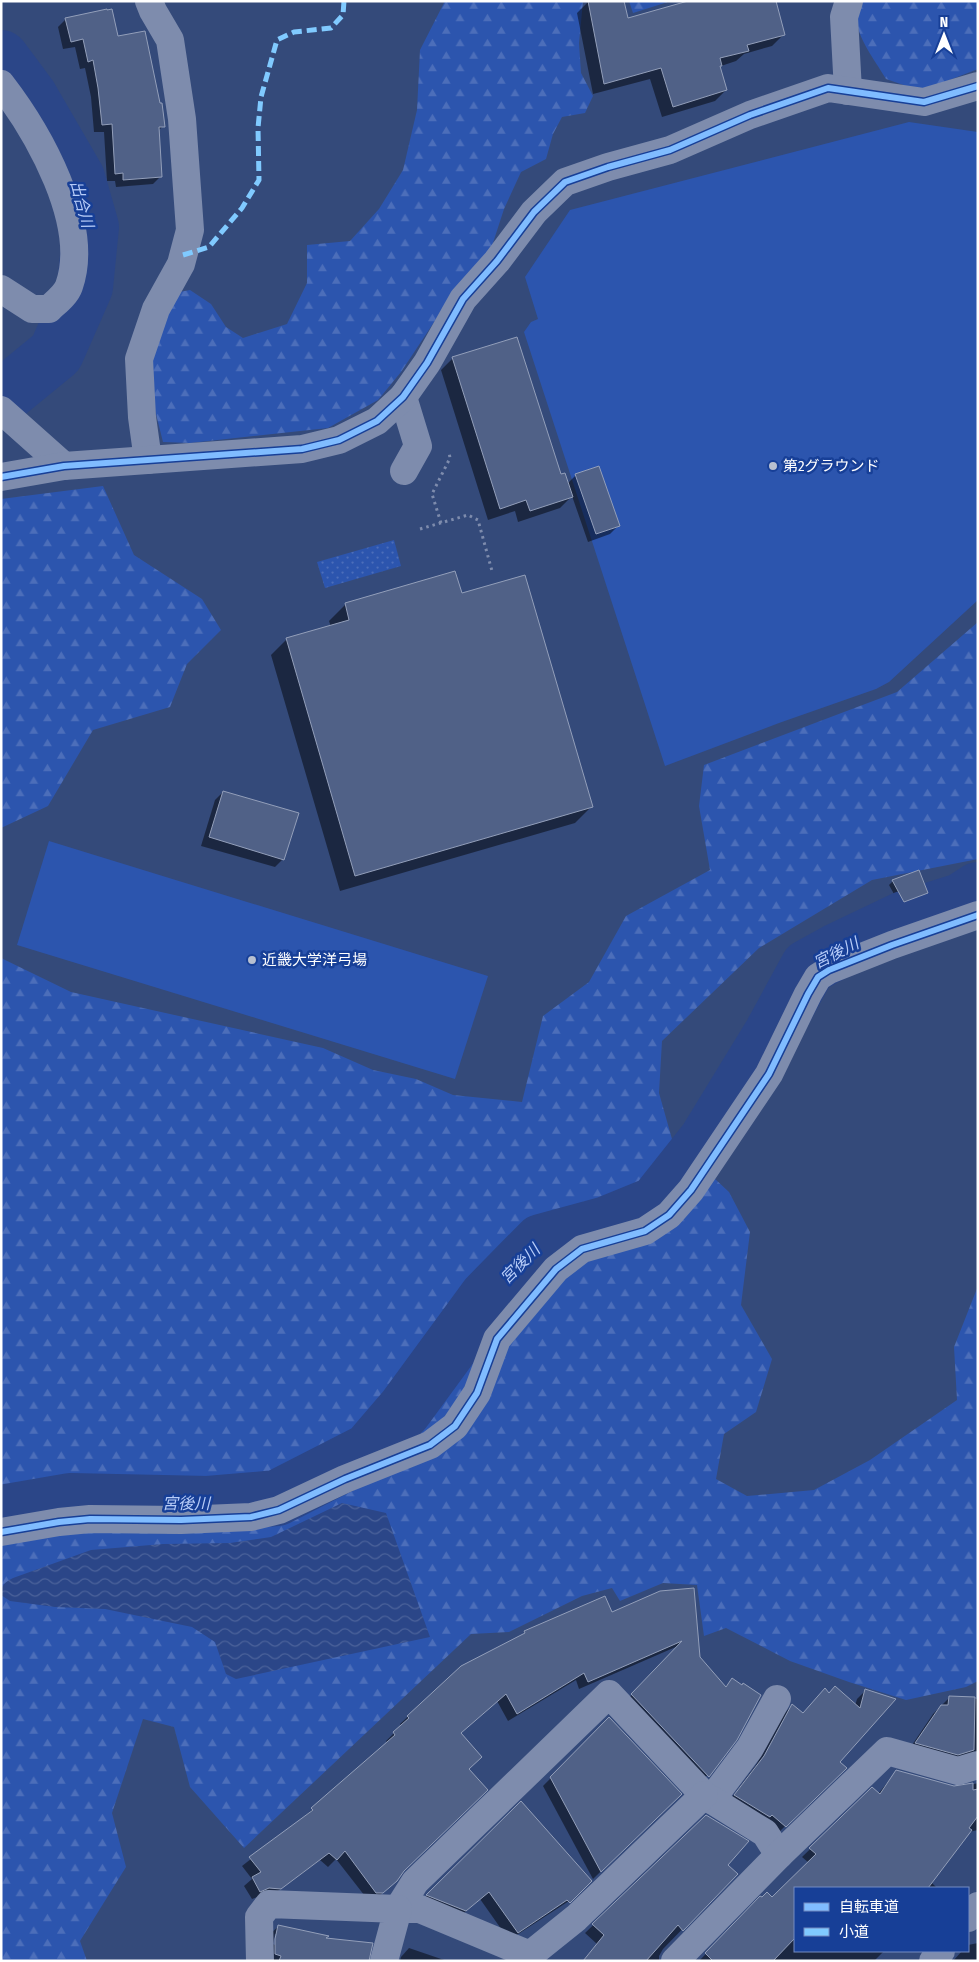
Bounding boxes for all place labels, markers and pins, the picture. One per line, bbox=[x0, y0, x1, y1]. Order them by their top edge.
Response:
place label: 第2グラウンド bbox=[783, 457, 880, 475]
marker: 第2グラウンド bbox=[767, 460, 779, 472]
place label: 近畿大学洋弓場 bbox=[262, 951, 367, 969]
marker: 近畿大学洋弓場 bbox=[246, 954, 258, 966]

